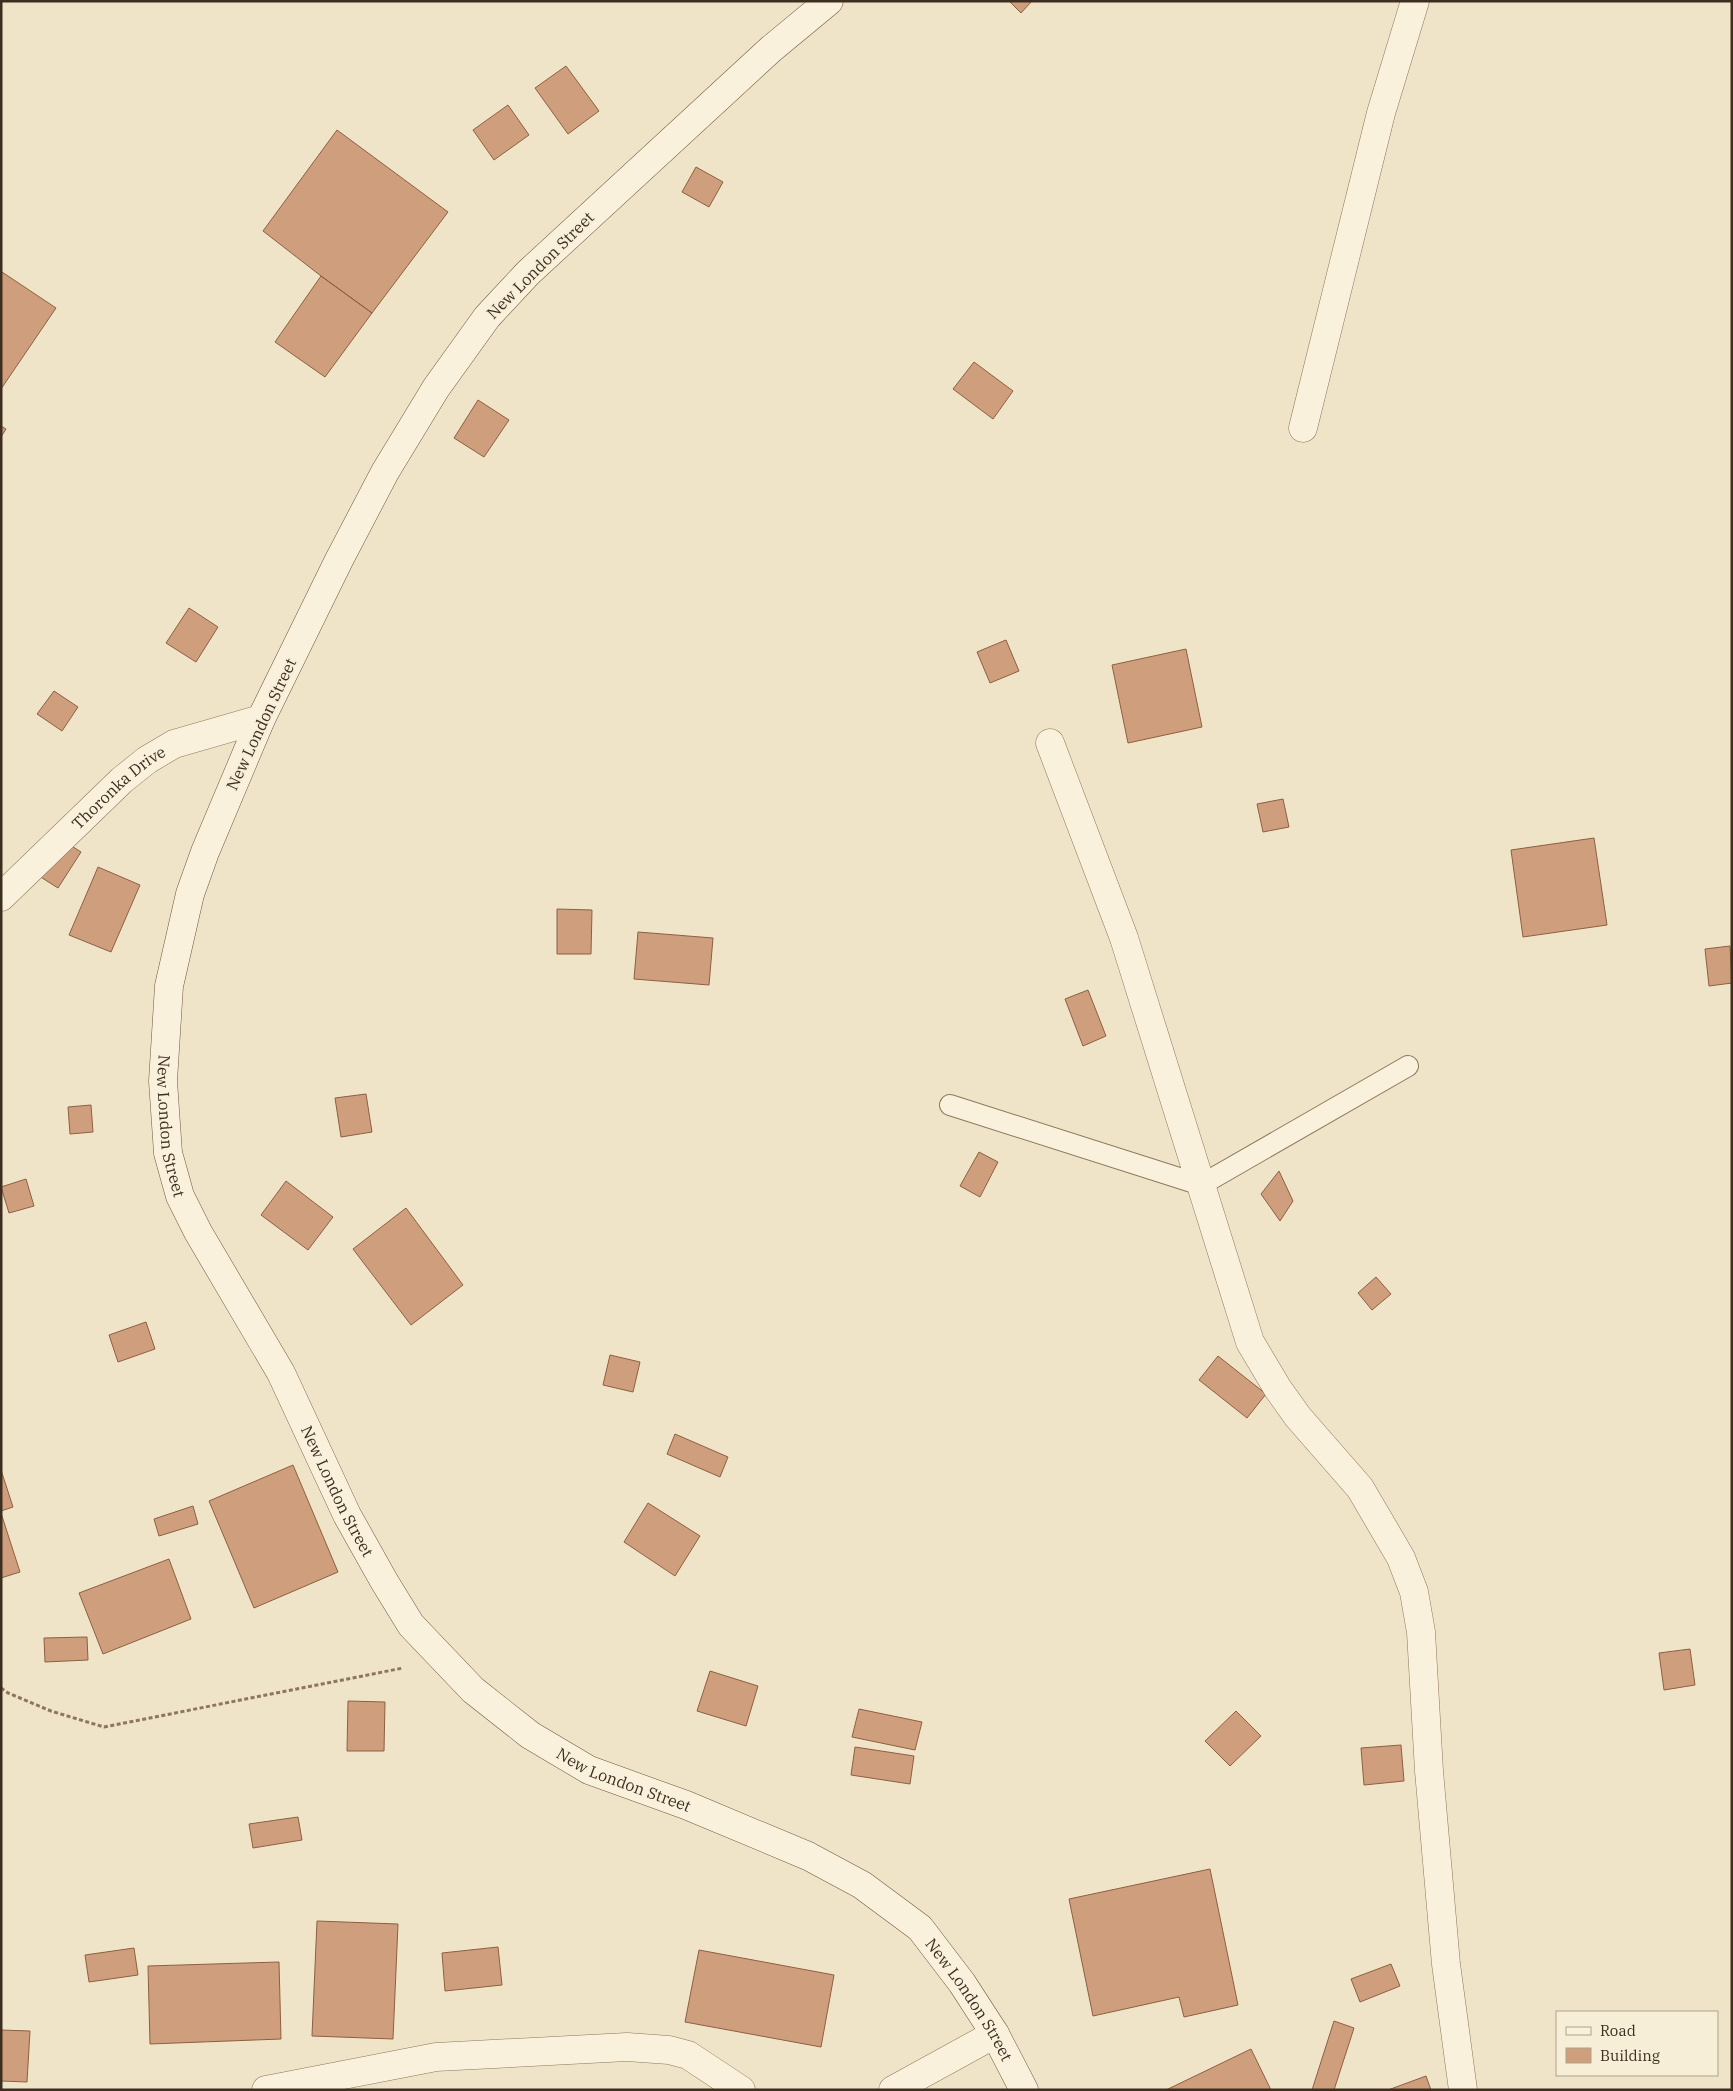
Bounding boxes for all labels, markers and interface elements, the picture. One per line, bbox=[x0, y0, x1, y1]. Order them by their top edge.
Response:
street label: New London Street bbox=[482, 207, 598, 323]
street label: New London Street bbox=[222, 654, 301, 793]
street label: Thoronka Drive bbox=[67, 741, 169, 833]
street label: New London Street bbox=[153, 1054, 190, 1200]
street label: New London Street bbox=[297, 1422, 378, 1560]
street label: New London Street bbox=[553, 1743, 694, 1816]
street label: New London Street bbox=[921, 1934, 1017, 2065]
legend bbox=[1556, 2011, 1718, 2076]
text: Road bbox=[1600, 2021, 1636, 2040]
text: Building bbox=[1600, 2046, 1660, 2065]

